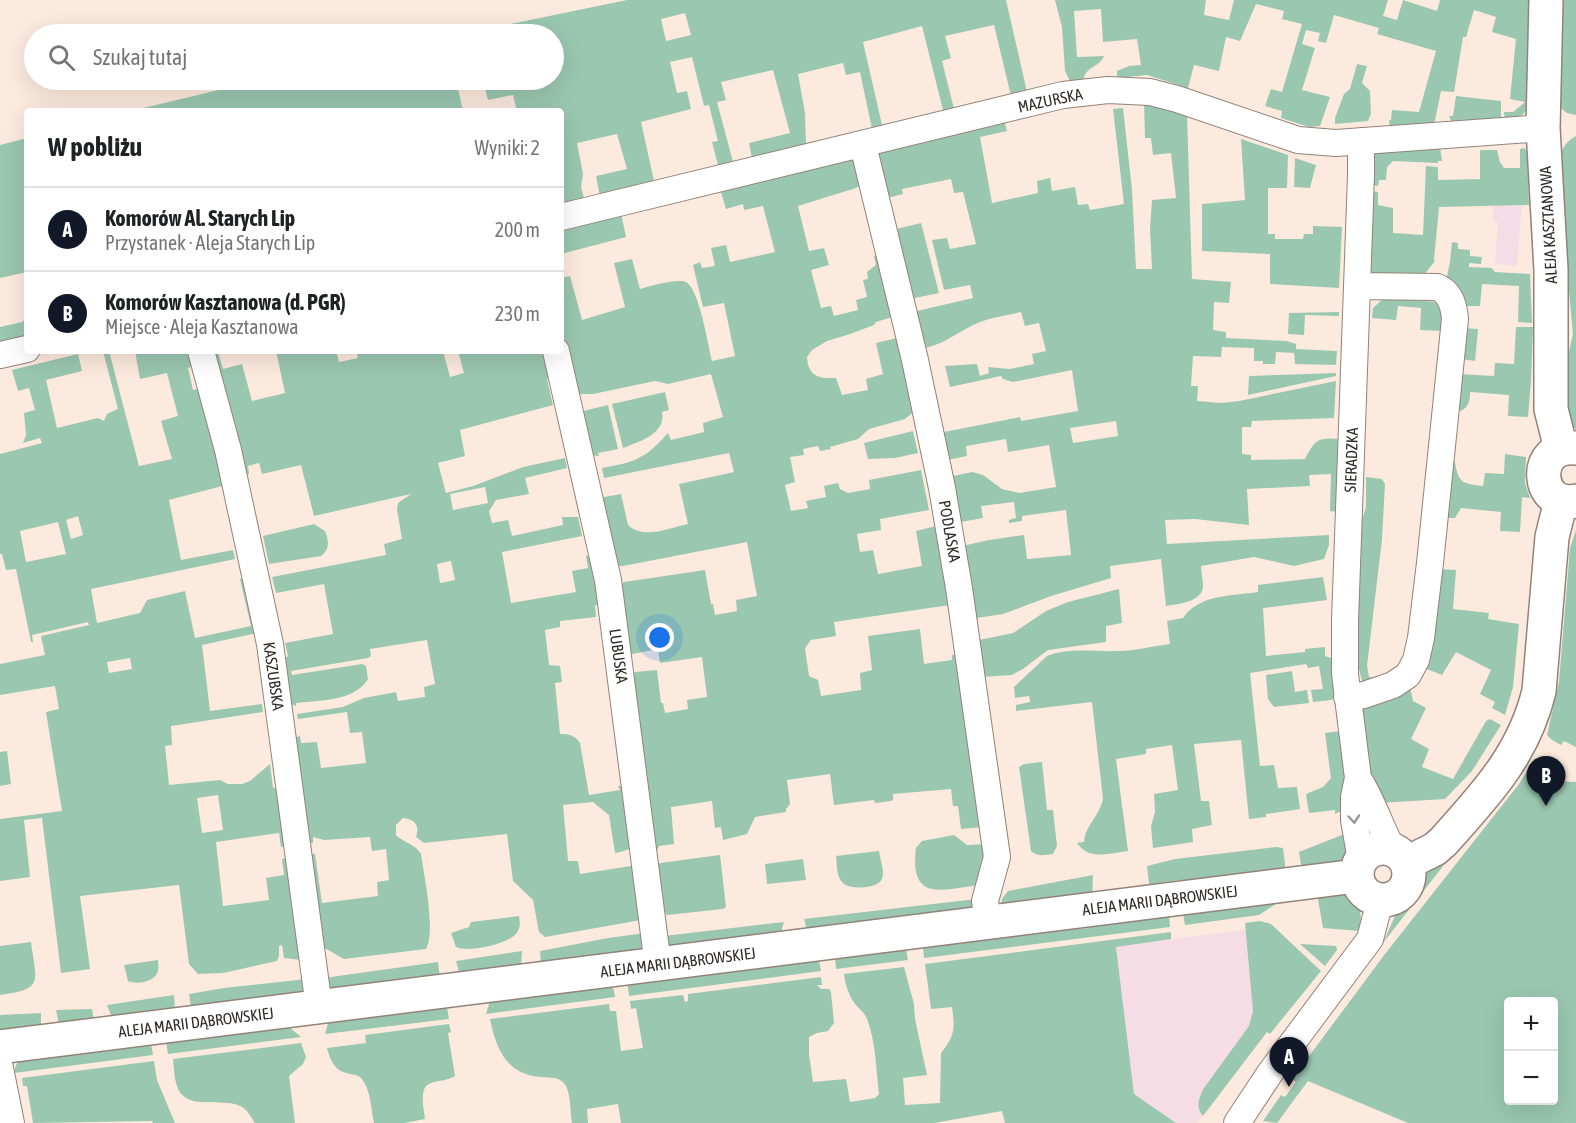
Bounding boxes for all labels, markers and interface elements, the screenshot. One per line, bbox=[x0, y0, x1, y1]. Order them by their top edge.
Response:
search box bbox=[24, 24, 564, 90]
icon: search bbox=[45, 41, 78, 74]
text: Szukaj tutaj bbox=[93, 44, 187, 70]
street label: MAZURSKA bbox=[1016, 84, 1084, 116]
text: W pobliżu bbox=[48, 132, 142, 162]
text: Wyniki: 2 bbox=[474, 136, 540, 159]
street label: ALEJA KASZTANOWA bbox=[1536, 166, 1560, 284]
text: Komorów Al. Starych Lip bbox=[105, 205, 295, 231]
text: A bbox=[63, 218, 72, 241]
text: 200 m bbox=[495, 218, 540, 241]
text: Przystanek · Aleja Starych Lip bbox=[105, 231, 315, 254]
text: Komorów Kasztanowa (d. PGR) bbox=[105, 289, 346, 315]
text: B bbox=[63, 302, 72, 325]
text: 230 m bbox=[495, 302, 540, 325]
text: Miejsce · Aleja Kasztanowa bbox=[105, 315, 299, 338]
street label: SIERADZKA bbox=[1341, 427, 1361, 493]
street label: PODLASKA bbox=[936, 499, 964, 564]
your location bbox=[645, 623, 674, 652]
street label: LUBUSKA bbox=[606, 627, 632, 685]
street label: KASZUBSKA bbox=[260, 641, 288, 712]
pin: B bbox=[1526, 756, 1566, 806]
one-way arrow bbox=[1347, 815, 1360, 824]
street label: ALEJA MARII DĄBROWSKIEJ bbox=[1081, 882, 1239, 919]
street label: ALEJA MARII DĄBROWSKIEJ bbox=[599, 944, 757, 981]
map controls bbox=[1504, 997, 1558, 1105]
button: + bbox=[1504, 997, 1558, 1051]
street label: ALEJA MARII DĄBROWSKIEJ bbox=[117, 1004, 275, 1041]
pin: A bbox=[1270, 1038, 1308, 1087]
button: − bbox=[1504, 1051, 1558, 1105]

